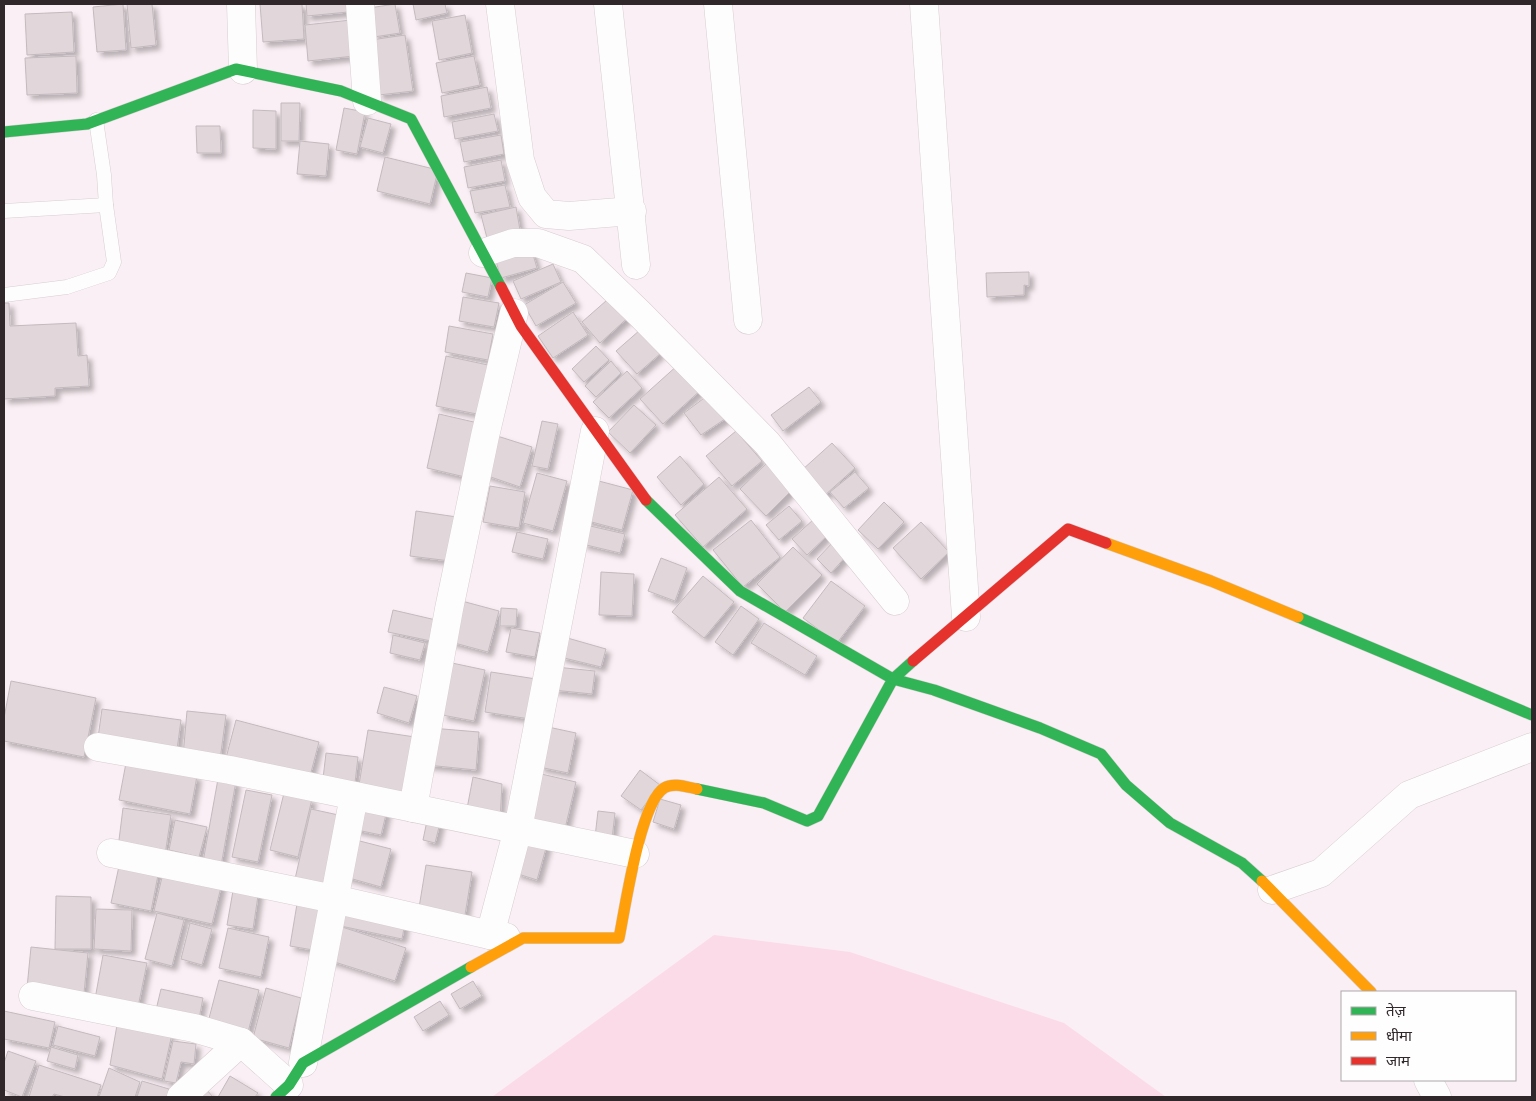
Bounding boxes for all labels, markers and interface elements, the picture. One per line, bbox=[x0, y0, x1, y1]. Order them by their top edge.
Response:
legend bbox=[1341, 991, 1516, 1081]
text: तेज़ bbox=[1386, 1000, 1407, 1021]
text: धीमा bbox=[1386, 1025, 1413, 1046]
text: जाम bbox=[1386, 1050, 1411, 1071]

